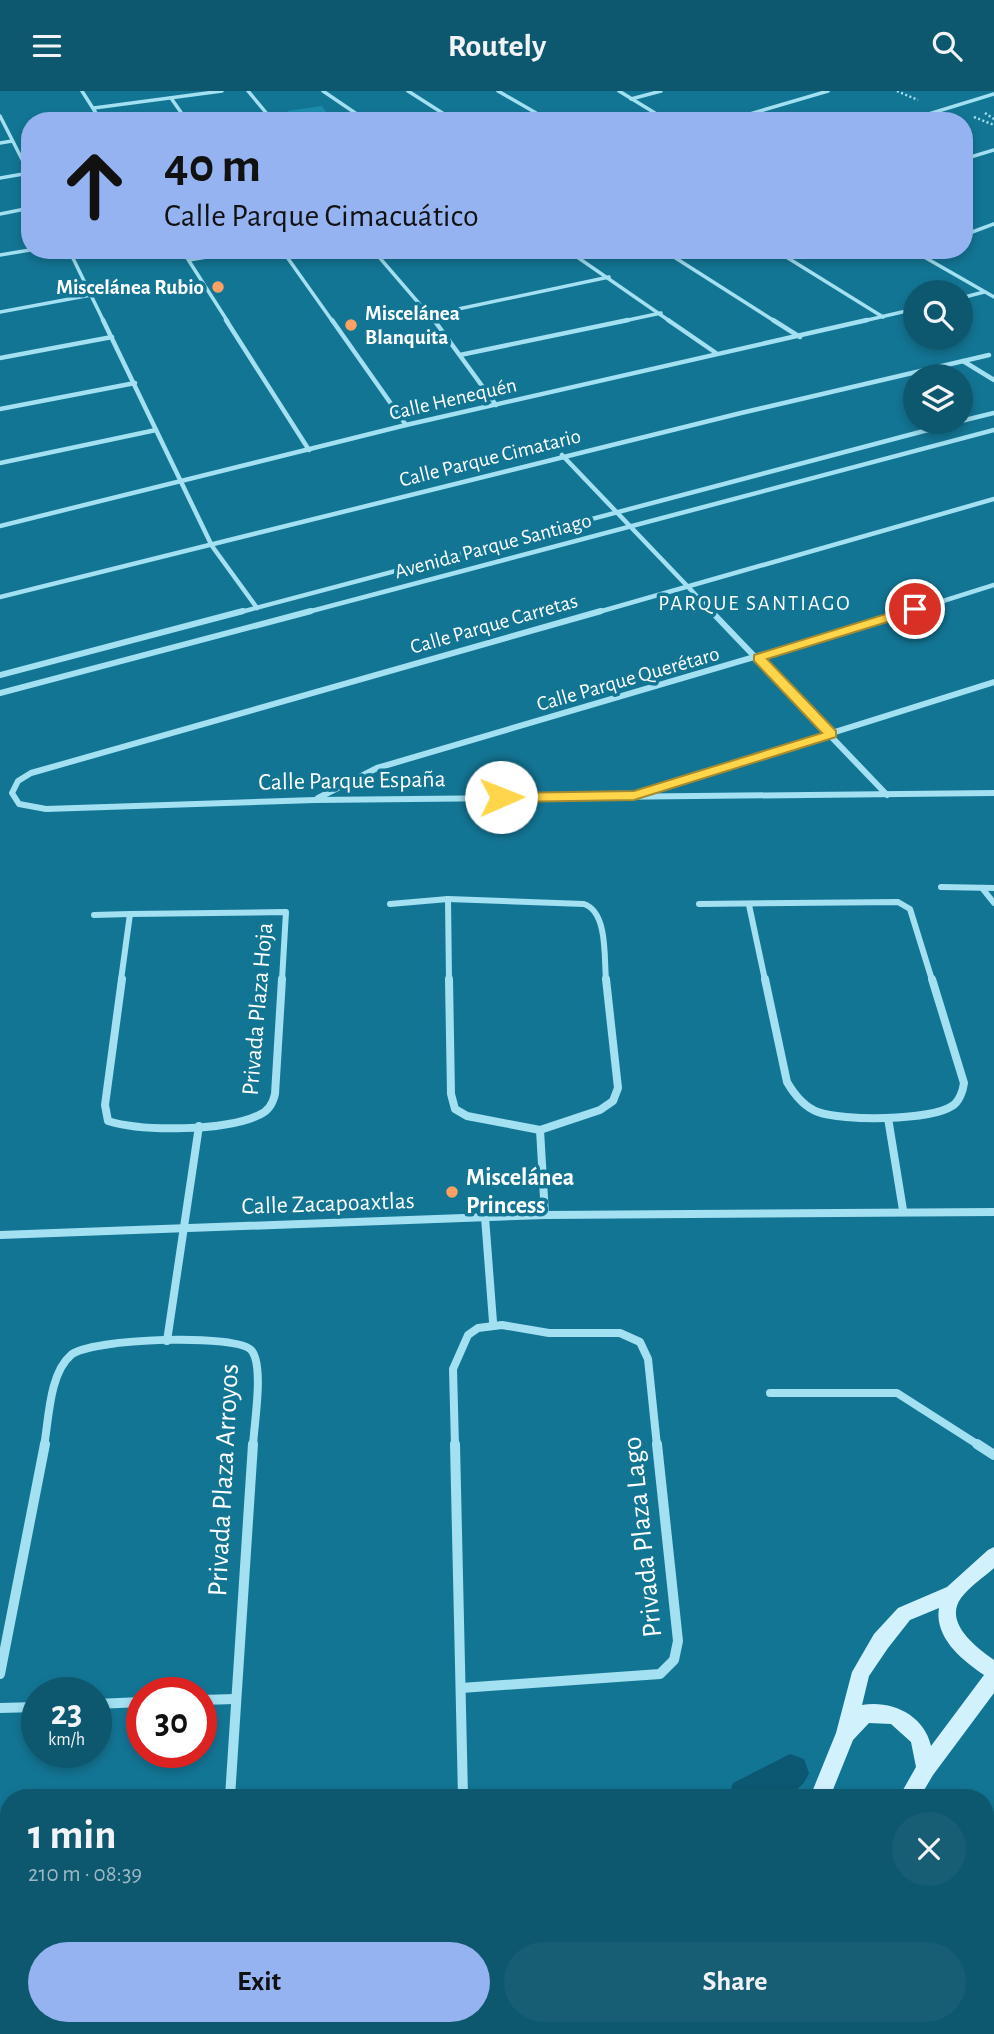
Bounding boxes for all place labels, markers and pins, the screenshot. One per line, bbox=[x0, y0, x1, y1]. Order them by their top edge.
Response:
place label: Miscelánea Rubio bbox=[56, 277, 204, 298]
marker: Miscelánea Rubio bbox=[210, 279, 226, 295]
place label: Miscelánea Blanquita bbox=[365, 303, 460, 348]
marker: Miscelánea Blanquita bbox=[343, 317, 359, 333]
pin bbox=[885, 579, 945, 639]
place label: Miscelánea Princess bbox=[466, 1166, 574, 1218]
marker: Miscelánea Princess bbox=[444, 1184, 460, 1200]

